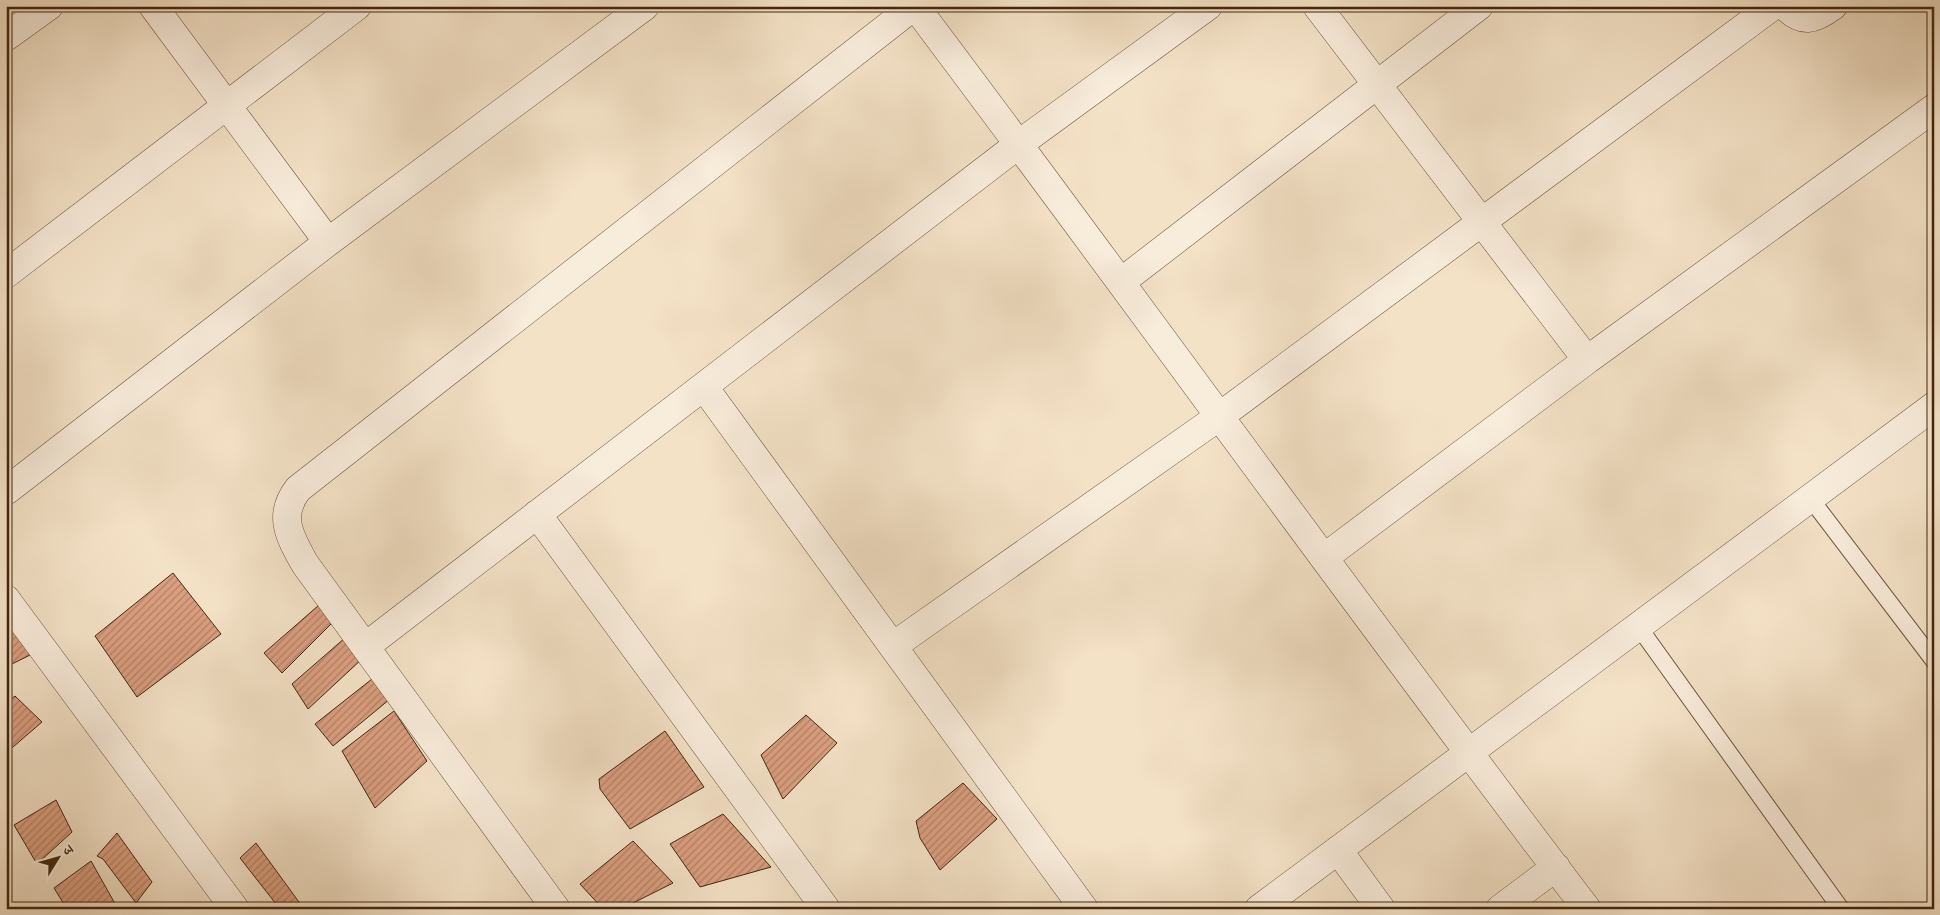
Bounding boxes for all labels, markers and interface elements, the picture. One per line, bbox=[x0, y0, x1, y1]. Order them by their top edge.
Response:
north arrow bbox=[32, 832, 82, 882]
text: उ bbox=[58, 842, 77, 859]

